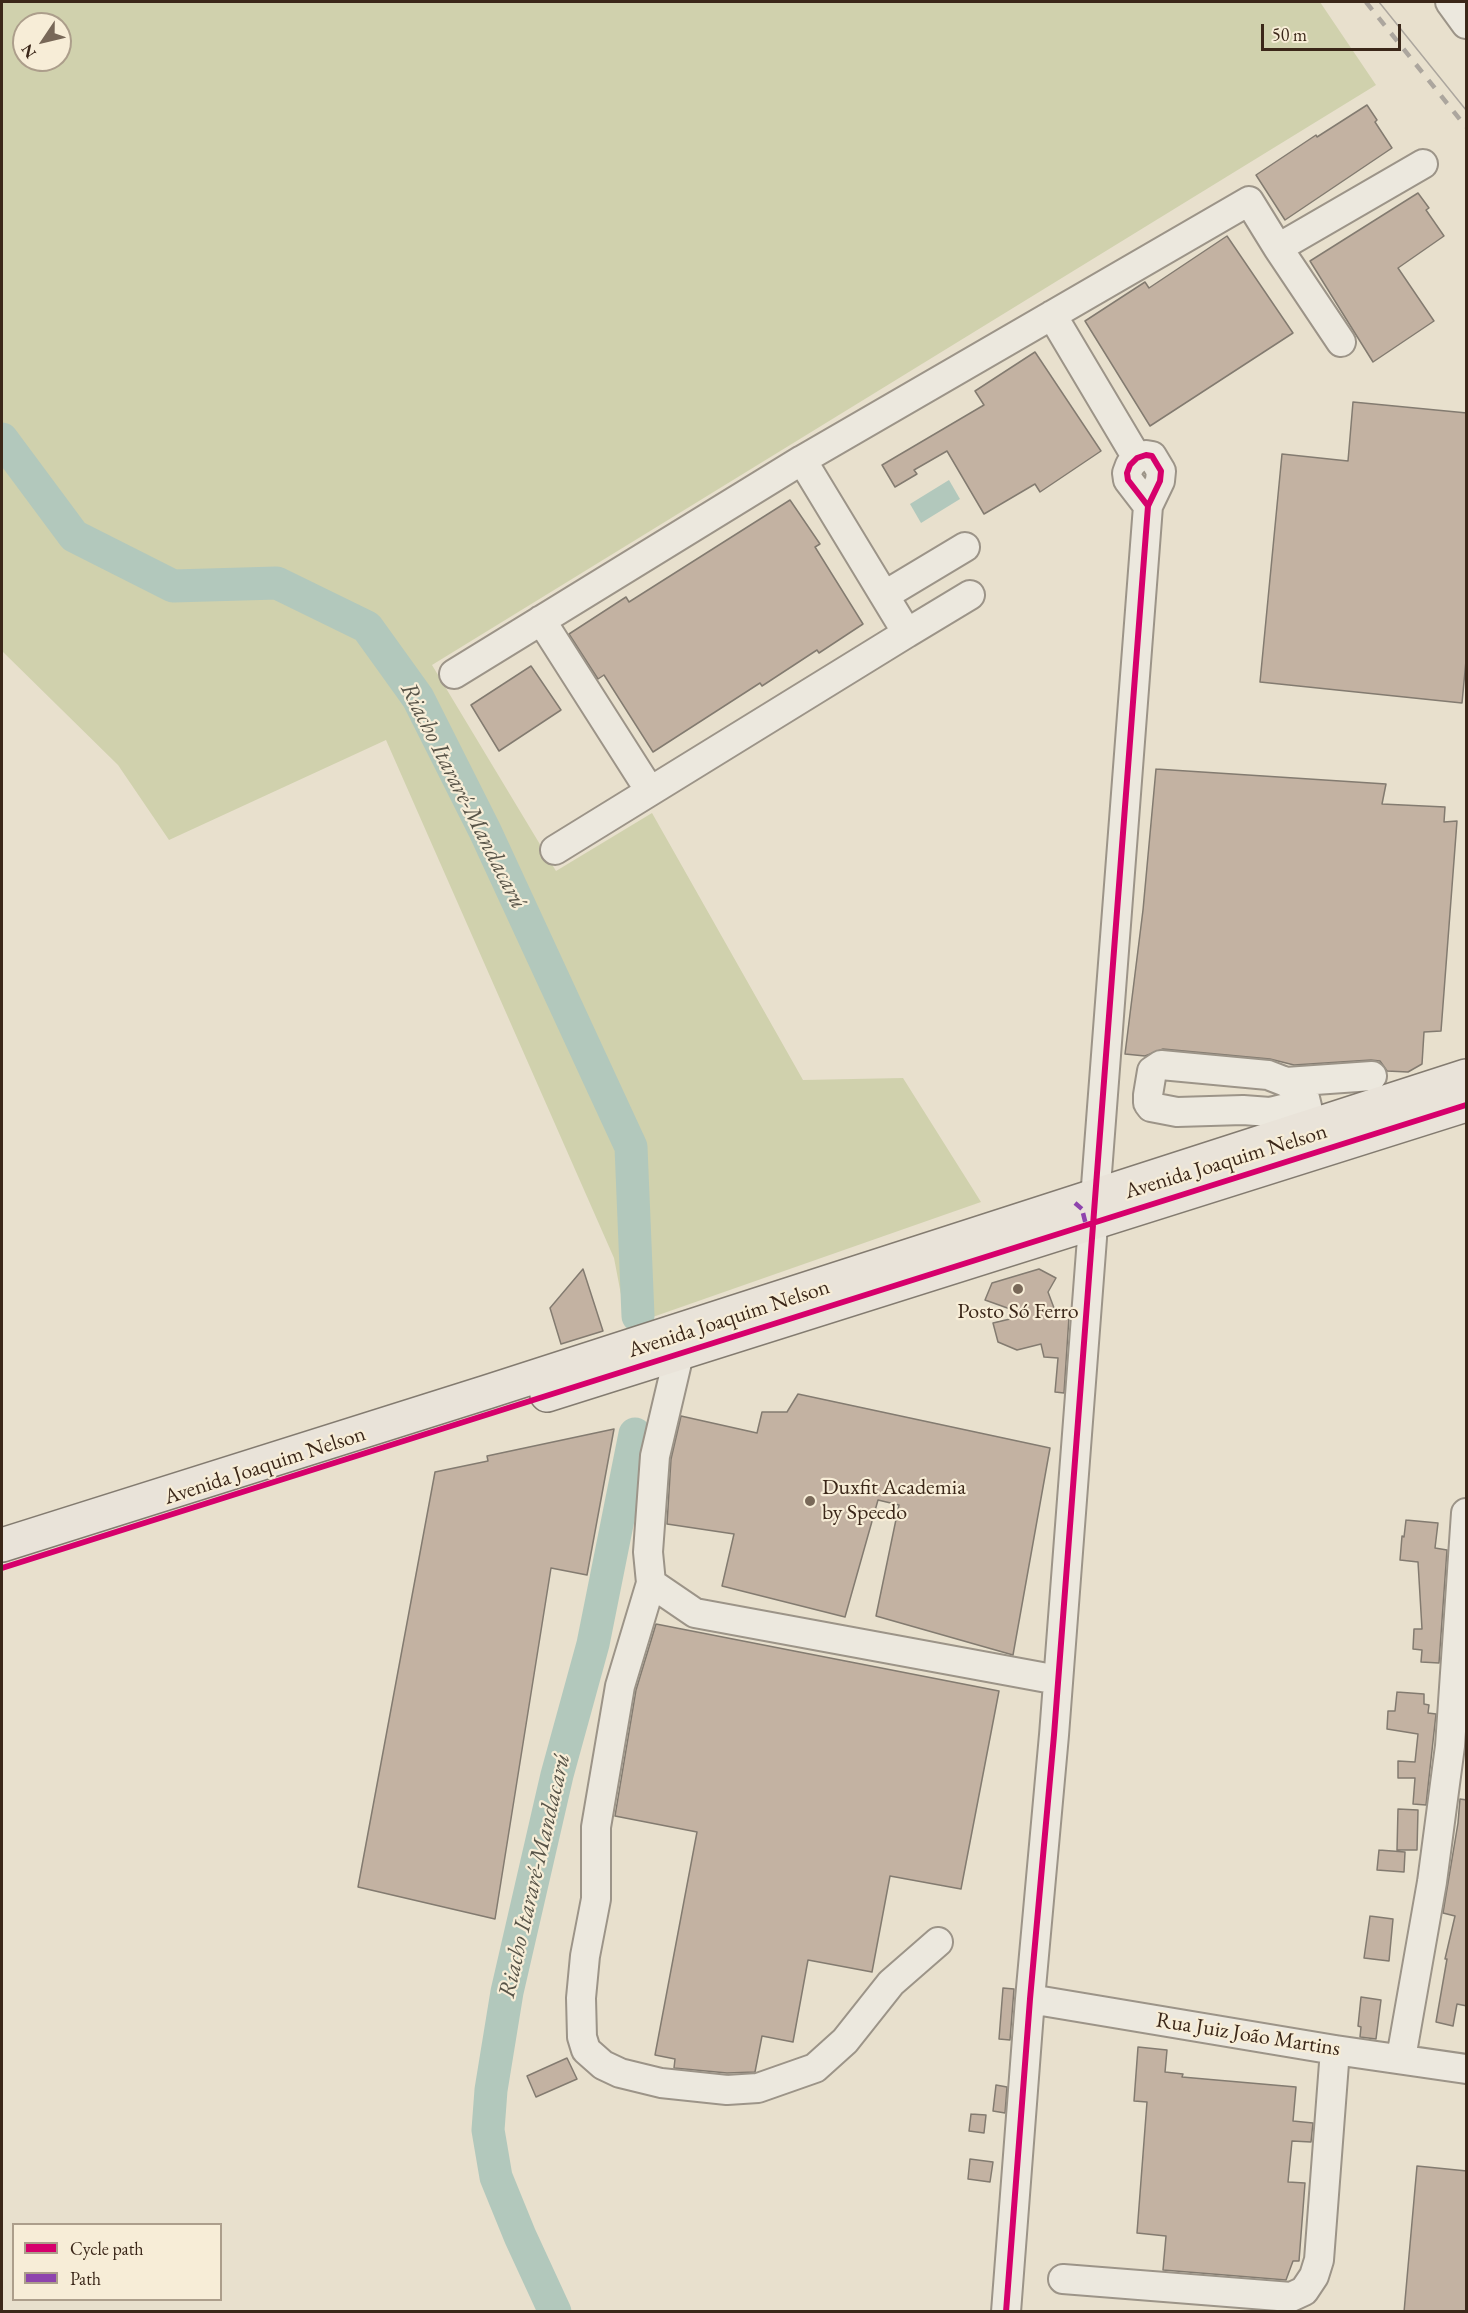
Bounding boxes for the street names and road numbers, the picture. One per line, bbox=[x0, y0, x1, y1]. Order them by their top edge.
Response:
street label: Avenida Joaquim Nelson bbox=[1122, 1119, 1330, 1205]
street label: Avenida Joaquim Nelson bbox=[625, 1274, 833, 1364]
street label: Avenida Joaquim Nelson bbox=[161, 1421, 369, 1511]
street label: Rua Juiz João Martins bbox=[1154, 2007, 1342, 2063]

